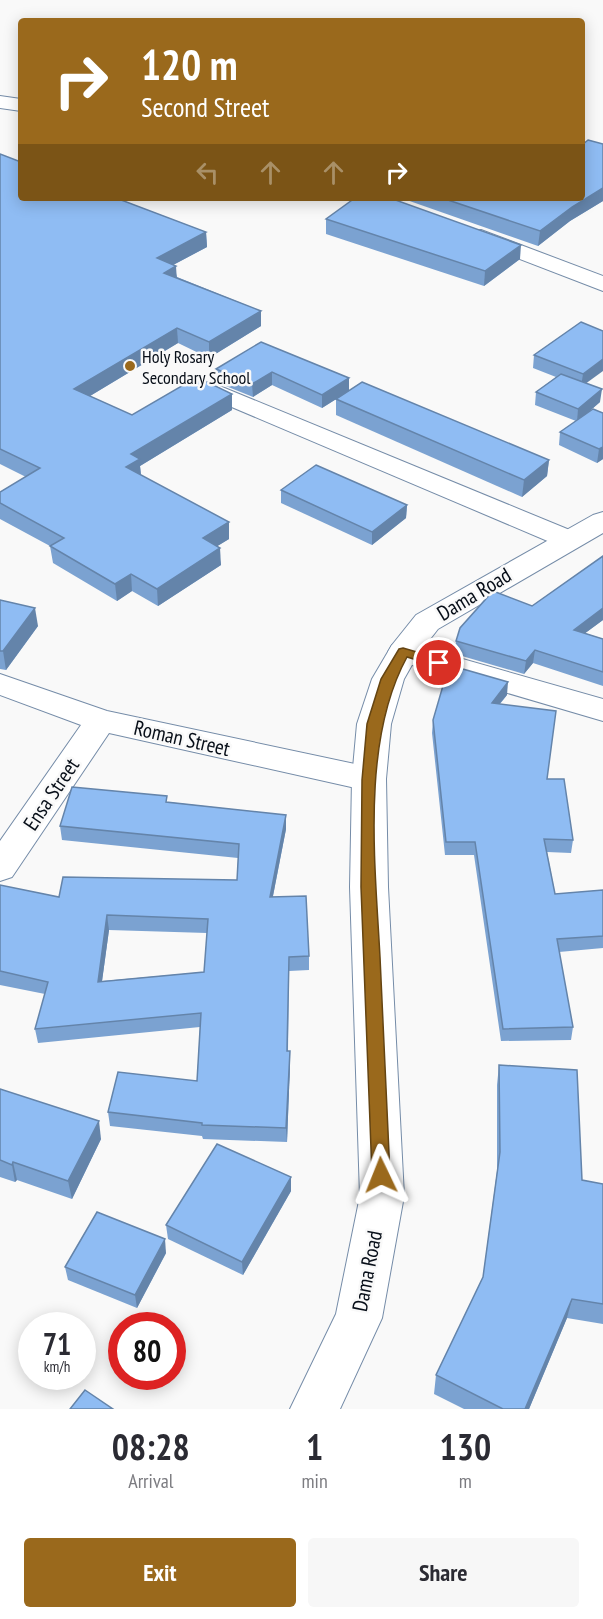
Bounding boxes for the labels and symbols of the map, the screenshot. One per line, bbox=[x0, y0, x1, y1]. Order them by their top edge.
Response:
place label: Holy Rosary Secondary School bbox=[142, 345, 251, 389]
marker: Holy Rosary Secondary School bbox=[123, 359, 137, 373]
street label: Dama Road bbox=[432, 561, 516, 627]
pin bbox=[413, 637, 464, 688]
street label: Roman Street bbox=[131, 714, 233, 762]
street label: Ensa Street bbox=[17, 752, 85, 835]
position arrow bbox=[349, 1143, 413, 1207]
street label: Dama Road bbox=[346, 1228, 388, 1314]
speed limit sign: 80 bbox=[108, 1312, 186, 1390]

